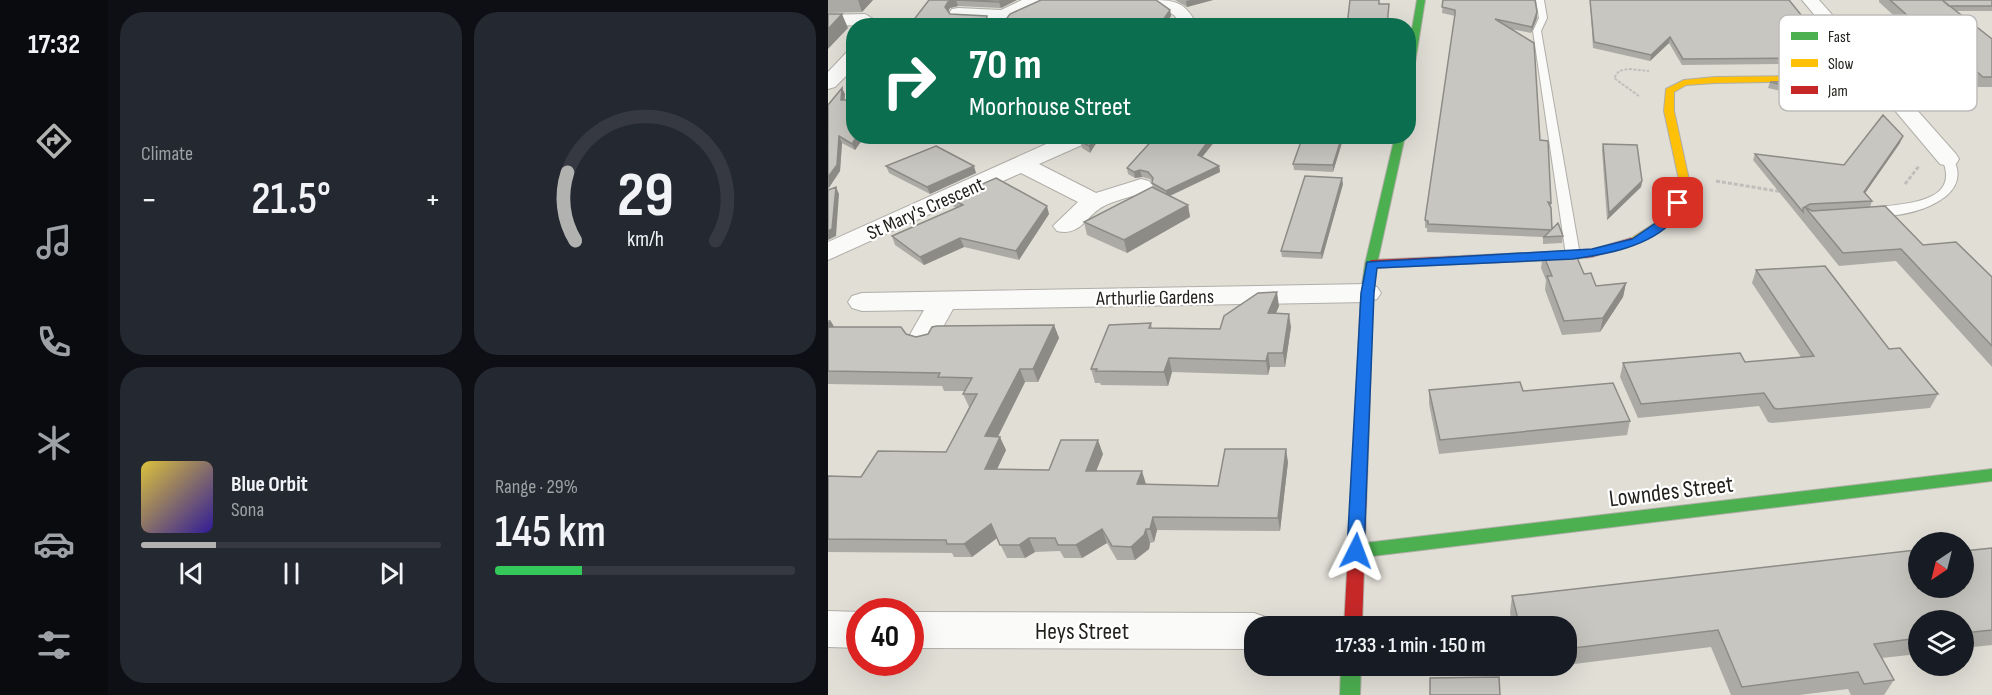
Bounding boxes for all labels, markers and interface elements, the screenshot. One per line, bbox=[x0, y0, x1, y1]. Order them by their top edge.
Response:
legend bbox=[1779, 15, 1977, 111]
text: Fast bbox=[1828, 28, 1851, 47]
text: 17:32 bbox=[28, 29, 80, 61]
text: 70 m bbox=[969, 40, 1042, 91]
icon: right bbox=[870, 42, 948, 120]
text: Slow bbox=[1828, 55, 1853, 74]
text: Jam bbox=[1827, 82, 1848, 101]
text: Moorhouse Street bbox=[969, 91, 1131, 123]
icon: directions bbox=[33, 120, 75, 162]
text: Climate bbox=[141, 142, 193, 166]
text: 29 bbox=[617, 159, 673, 234]
text: 21.5° bbox=[251, 172, 331, 227]
street label: St Mary's Crescent bbox=[863, 172, 988, 245]
pin bbox=[1652, 177, 1703, 228]
text: − bbox=[141, 180, 157, 220]
text: + bbox=[425, 180, 441, 220]
icon: arrive bbox=[1661, 186, 1694, 219]
icon: music bbox=[33, 221, 75, 263]
text: km/h bbox=[626, 227, 664, 252]
street label: Arthurlie Gardens bbox=[1095, 285, 1214, 311]
icon: phone bbox=[33, 321, 75, 363]
icon: climate bbox=[33, 422, 75, 464]
street label: Lowndes Street bbox=[1607, 469, 1735, 514]
text: Blue Orbit bbox=[231, 471, 308, 498]
text: Range · 29% bbox=[495, 475, 578, 499]
text: Sona bbox=[231, 498, 264, 522]
text: 145 km bbox=[495, 505, 606, 560]
position arrow bbox=[1324, 519, 1388, 583]
icon: car bbox=[33, 523, 75, 565]
north arrow bbox=[1908, 532, 1974, 598]
map controls bbox=[1908, 532, 1974, 676]
icon: previous bbox=[175, 557, 208, 590]
icon: pause bbox=[275, 557, 308, 590]
icon: next bbox=[375, 557, 408, 590]
speed limit sign: 40 bbox=[846, 598, 924, 676]
button: layers bbox=[1908, 610, 1974, 676]
street label: Heys Street bbox=[1035, 617, 1129, 646]
icon: filters bbox=[33, 624, 75, 666]
text: 17:33 · 1 min · 150 m bbox=[1335, 632, 1486, 659]

